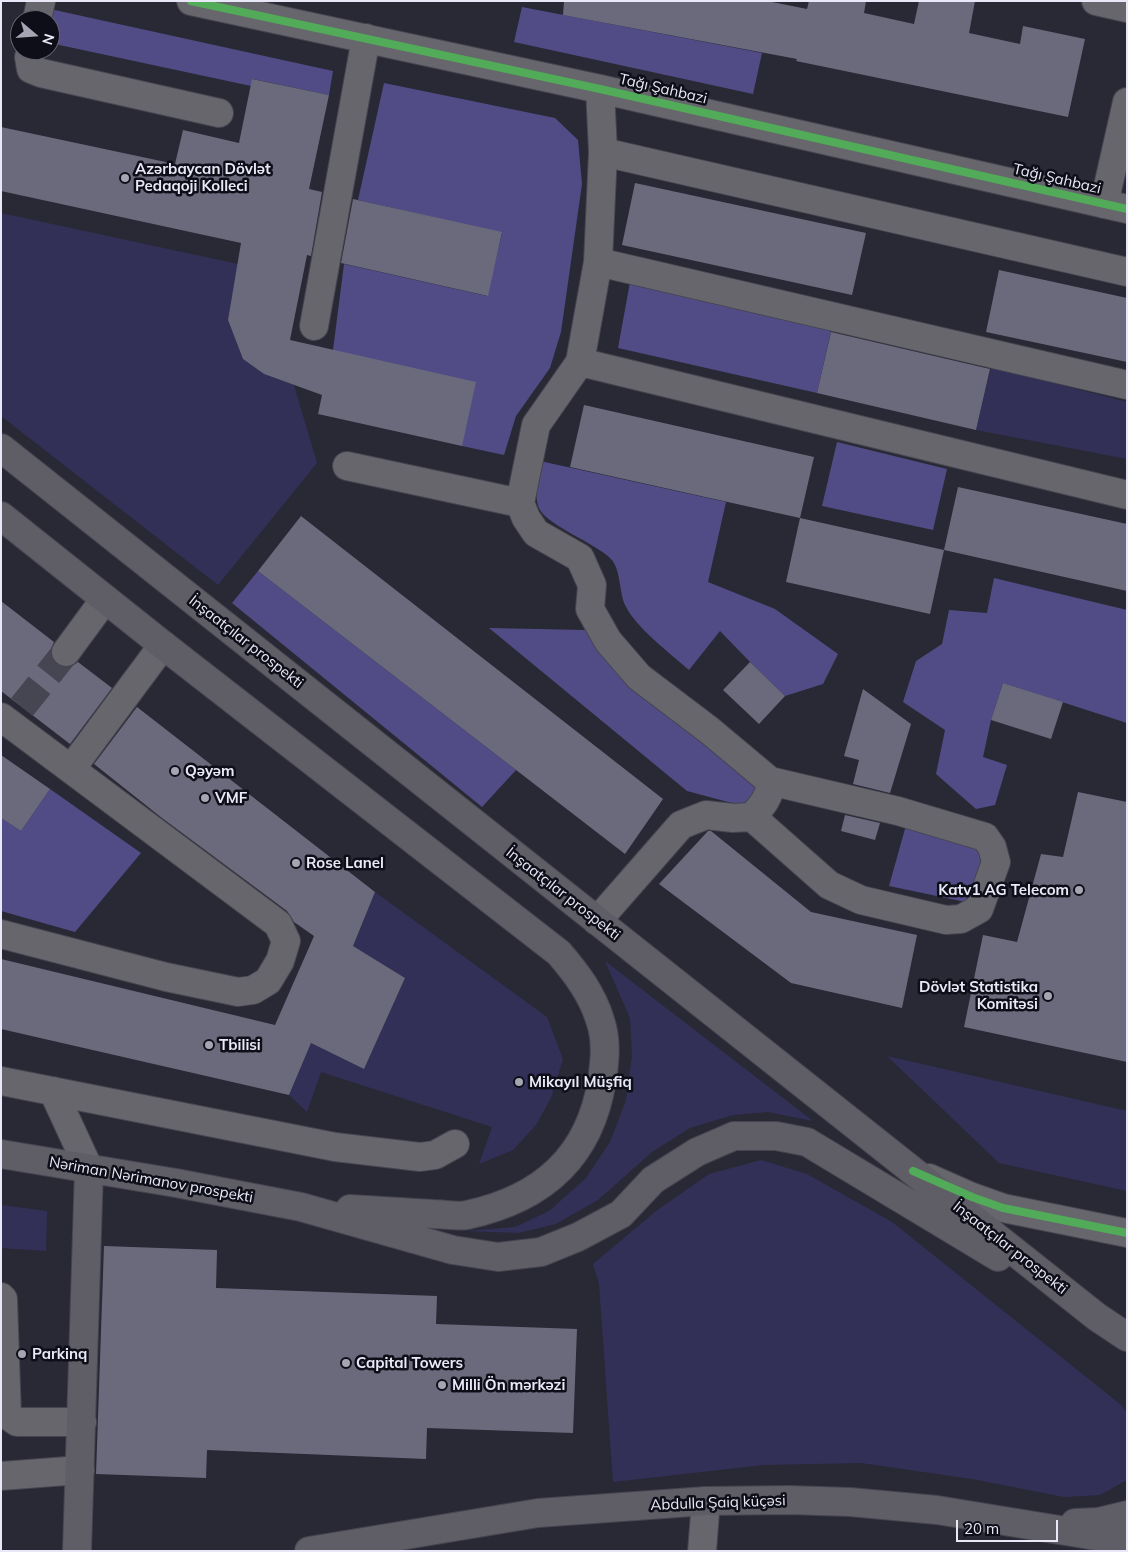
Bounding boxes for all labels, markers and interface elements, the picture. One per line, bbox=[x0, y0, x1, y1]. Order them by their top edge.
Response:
north arrow bbox=[10, 10, 60, 60]
text: N bbox=[38, 32, 59, 47]
street label: Tağı Şahbazi bbox=[617, 70, 709, 108]
place label: Azərbaycan Dövlət Pedaqoji Kolleci bbox=[135, 160, 271, 195]
street label: Tağı Şahbazi bbox=[1011, 160, 1103, 198]
marker: Azərbaycan Dövlət Pedaqoji Kolleci bbox=[119, 172, 131, 184]
street label: İnşaatçılar prospekti bbox=[185, 592, 307, 692]
place label: Qəyəm bbox=[185, 762, 235, 780]
marker: Qəyəm bbox=[169, 765, 181, 777]
place label: VMF bbox=[215, 789, 247, 807]
marker: VMF bbox=[199, 792, 211, 804]
street label: İnşaatçılar prospekti bbox=[502, 844, 624, 944]
place label: Rose Lanel bbox=[306, 854, 384, 872]
marker: Rose Lanel bbox=[290, 857, 302, 869]
place label: Katv1 AG Telecom bbox=[938, 881, 1069, 899]
marker: Katv1 AG Telecom bbox=[1073, 884, 1085, 896]
place label: Dövlət Statistika Komitəsi bbox=[919, 978, 1038, 1013]
marker: Dövlət Statistika Komitəsi bbox=[1042, 990, 1054, 1002]
place label: Tbilisi bbox=[219, 1036, 261, 1054]
marker: Tbilisi bbox=[203, 1039, 215, 1051]
place label: Mikayıl Müşfiq bbox=[529, 1073, 632, 1091]
marker: Mikayıl Müşfiq bbox=[513, 1076, 525, 1088]
street label: Nəriman Nərimanov prospekti bbox=[48, 1153, 254, 1207]
street label: İnşaatçılar prospekti bbox=[949, 1198, 1071, 1298]
place label: Parkinq bbox=[32, 1345, 87, 1363]
marker: Parkinq bbox=[16, 1348, 28, 1360]
place label: Capital Towers bbox=[356, 1354, 463, 1372]
marker: Capital Towers bbox=[340, 1357, 352, 1369]
place label: Milli Ön mərkəzi bbox=[452, 1376, 565, 1394]
marker: Milli Ön mərkəzi bbox=[436, 1379, 448, 1391]
street label: Abdulla Şaiq küçəsi bbox=[650, 1492, 786, 1514]
scale bar bbox=[958, 1510, 1060, 1542]
text: 20 m bbox=[964, 1519, 999, 1538]

